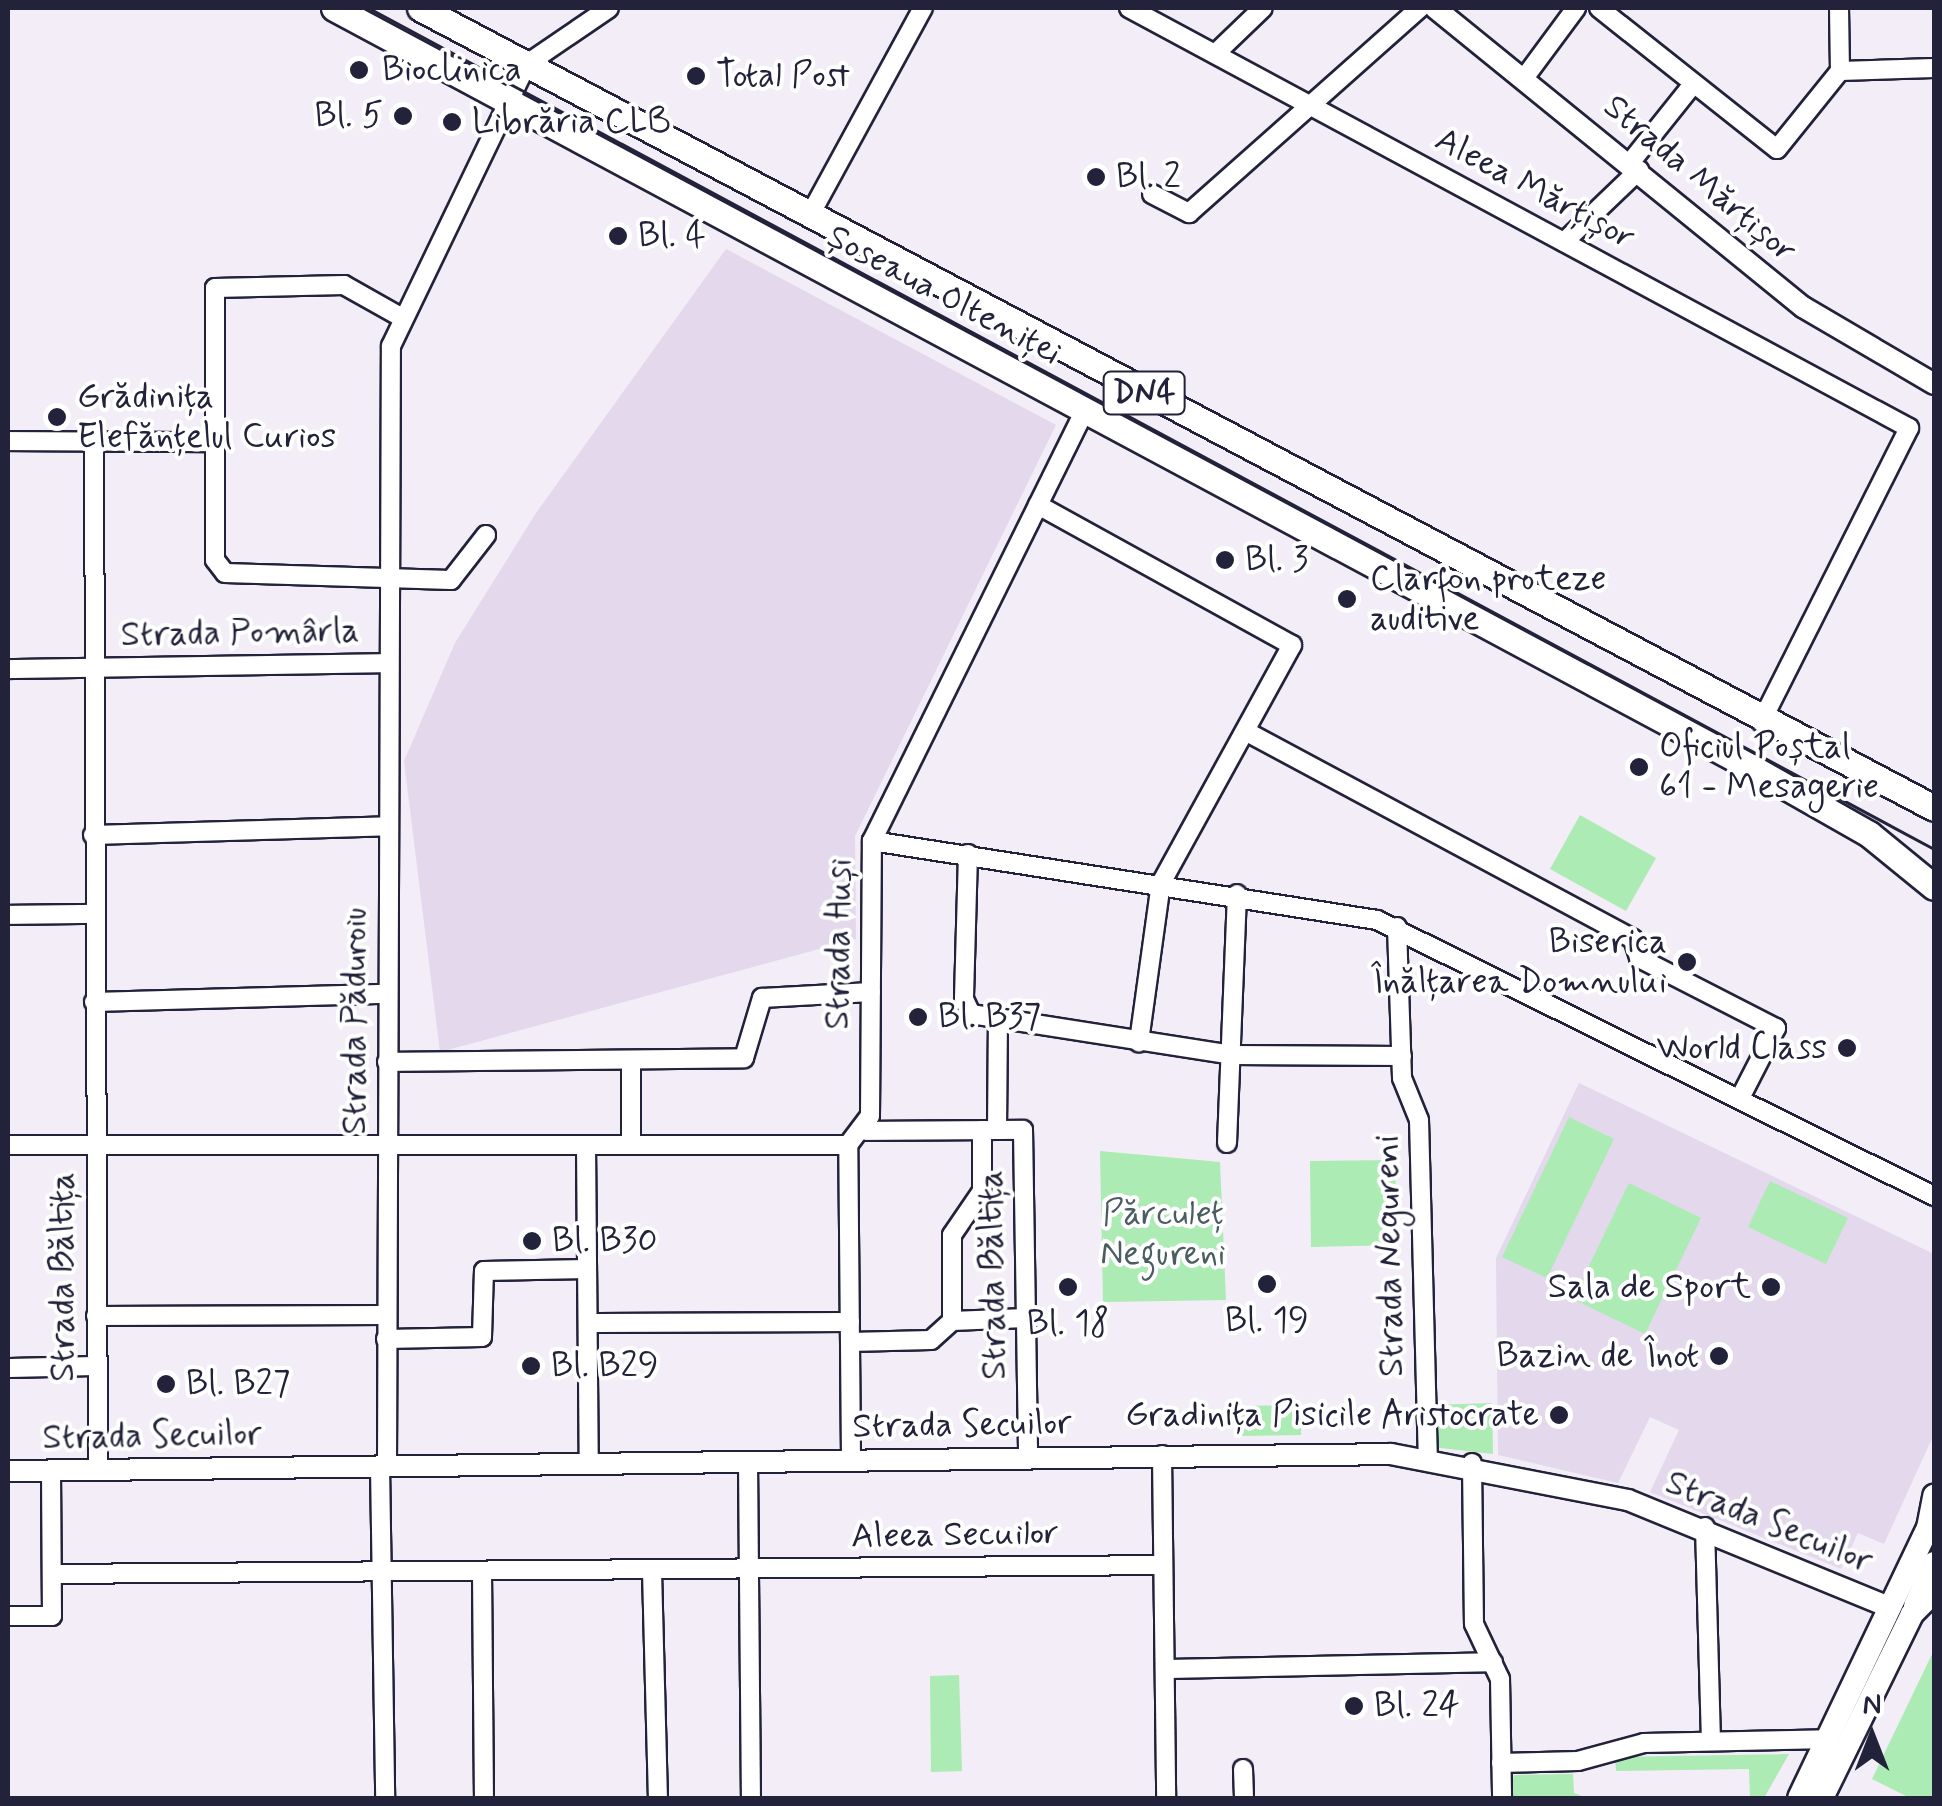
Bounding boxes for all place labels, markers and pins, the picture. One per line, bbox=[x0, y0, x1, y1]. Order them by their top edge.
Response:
place label: Bioclinica bbox=[382, 49, 522, 91]
place label: Total Post bbox=[716, 55, 847, 97]
marker: Bioclinica bbox=[346, 57, 372, 83]
marker: Total Post bbox=[685, 65, 707, 87]
place label: Bl. 5 bbox=[315, 95, 383, 137]
place label: Librăria CLB bbox=[472, 101, 671, 143]
marker: Bl. 5 bbox=[392, 105, 414, 127]
marker: Librăria CLB bbox=[441, 111, 463, 133]
place label: Bl. 2 bbox=[1116, 156, 1181, 198]
marker: Bl. 2 bbox=[1085, 166, 1107, 188]
place label: Bl. 4 bbox=[638, 215, 706, 257]
marker: Bl. 4 bbox=[607, 225, 629, 247]
place label: Grădinița Elefănțelul Curios bbox=[77, 376, 333, 458]
marker: Grădinița Elefănțelul Curios bbox=[46, 406, 68, 428]
place label: Bl. 3 bbox=[1245, 539, 1308, 581]
marker: Bl. 3 bbox=[1214, 549, 1236, 571]
place label: Clarfon proteze auditive bbox=[1370, 558, 1605, 640]
marker: Clarfon proteze auditive bbox=[1334, 586, 1360, 612]
place label: Oficiul Poștal 61 - Mesagerie bbox=[1659, 726, 1879, 808]
marker: Oficiul Poștal 61 - Mesagerie bbox=[1628, 756, 1650, 778]
place label: Biserica Înălțarea Domnului bbox=[1369, 921, 1667, 1003]
marker: Biserica Înălțarea Domnului bbox=[1676, 951, 1698, 973]
place label: Bl. B37 bbox=[938, 996, 1041, 1038]
marker: Bl. B37 bbox=[907, 1006, 929, 1028]
place label: World Class bbox=[1653, 1027, 1827, 1069]
marker: World Class bbox=[1836, 1037, 1858, 1059]
place label: Bl. B30 bbox=[552, 1220, 657, 1262]
marker: Bl. B30 bbox=[521, 1230, 543, 1252]
place label: Sala de Sport bbox=[1549, 1266, 1751, 1308]
marker: Bl. 19 bbox=[1256, 1273, 1278, 1295]
marker: Bl. 18 bbox=[1057, 1276, 1079, 1298]
marker: Sala de Sport bbox=[1760, 1276, 1782, 1298]
place label: Bl. 19 bbox=[1225, 1300, 1309, 1342]
place label: Bl. 18 bbox=[1027, 1303, 1109, 1345]
place label: Bazin de Înot bbox=[1496, 1335, 1699, 1377]
place label: Bl. B29 bbox=[551, 1345, 659, 1387]
marker: Bazin de Înot bbox=[1708, 1345, 1730, 1367]
marker: Bl. B29 bbox=[520, 1355, 542, 1377]
place label: Bl. B27 bbox=[186, 1363, 290, 1405]
marker: Bl. B27 bbox=[155, 1373, 177, 1395]
place label: Gradinița Pisicile Aristocrate bbox=[1126, 1394, 1539, 1436]
marker: Gradinița Pisicile Aristocrate bbox=[1548, 1404, 1570, 1426]
place label: Bl. 24 bbox=[1374, 1685, 1460, 1727]
marker: Bl. 24 bbox=[1343, 1695, 1365, 1717]

